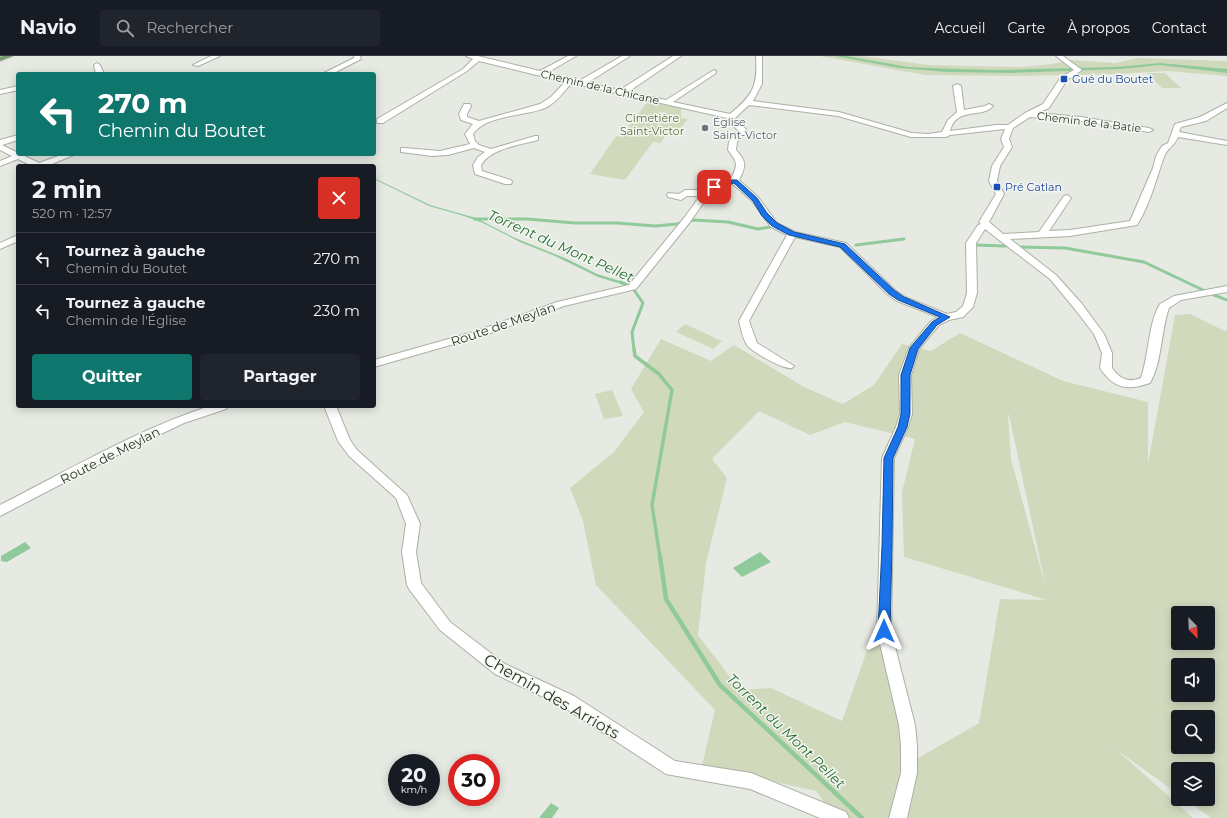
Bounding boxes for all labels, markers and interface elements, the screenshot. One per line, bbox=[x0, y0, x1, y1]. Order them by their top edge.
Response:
search box bbox=[100, 10, 380, 46]
text: Navio bbox=[20, 16, 76, 39]
icon: search bbox=[114, 17, 136, 39]
text: Rechercher bbox=[146, 18, 233, 37]
text: Accueil bbox=[935, 19, 986, 37]
text: Carte bbox=[1008, 19, 1045, 37]
text: À propos bbox=[1067, 19, 1130, 37]
text: Contact bbox=[1152, 19, 1207, 37]
street label: Chemin de la Chicane bbox=[539, 67, 661, 108]
place label: Gué du Boutet bbox=[1072, 72, 1154, 86]
marker: Gué du Boutet bbox=[1059, 74, 1069, 84]
text: 270 m bbox=[98, 86, 188, 120]
icon: left bbox=[32, 88, 84, 140]
street label: Chemin de la Batie bbox=[1036, 109, 1142, 135]
park label: Cimetière Saint-Victor bbox=[620, 111, 684, 138]
place label: Église Saint-Victor bbox=[713, 115, 777, 142]
text: Chemin du Boutet bbox=[98, 120, 266, 142]
marker: Église Saint-Victor bbox=[700, 123, 710, 133]
pin bbox=[697, 170, 731, 204]
text: 2 min bbox=[32, 175, 102, 204]
icon: arrive bbox=[703, 176, 725, 198]
button: close bbox=[318, 177, 360, 219]
place label: Pré Catlan bbox=[1005, 180, 1062, 194]
marker: Pré Catlan bbox=[992, 182, 1002, 192]
text: 520 m · 12:57 bbox=[32, 205, 112, 221]
water label: Torrent du Mont Pellet bbox=[485, 206, 637, 286]
text: Tournez à gauche bbox=[66, 241, 205, 260]
icon: left bbox=[32, 248, 54, 270]
text: 270 m bbox=[313, 249, 360, 268]
text: Chemin du Boutet bbox=[66, 260, 187, 276]
text: Tournez à gauche bbox=[66, 293, 205, 312]
street label: Route de Meylan bbox=[448, 299, 558, 349]
icon: left bbox=[32, 300, 54, 322]
text: 230 m bbox=[313, 301, 360, 320]
text: Chemin de l'Église bbox=[66, 312, 186, 328]
button: Quitter bbox=[32, 354, 192, 400]
button: Partager bbox=[200, 354, 360, 400]
street label: Route de Meylan bbox=[57, 423, 163, 487]
north arrow bbox=[1171, 606, 1215, 650]
map controls bbox=[1171, 606, 1215, 806]
position arrow bbox=[863, 610, 905, 652]
street label: Chemin des Arriots bbox=[481, 650, 623, 743]
button: sound bbox=[1171, 658, 1215, 702]
water label: Torrent du Mont Pellet bbox=[723, 670, 849, 792]
button: search bbox=[1171, 710, 1215, 754]
speed limit sign: 30 bbox=[448, 754, 500, 806]
button: layers bbox=[1171, 762, 1215, 806]
text: 20 bbox=[401, 763, 427, 787]
text: km/h bbox=[401, 783, 427, 796]

